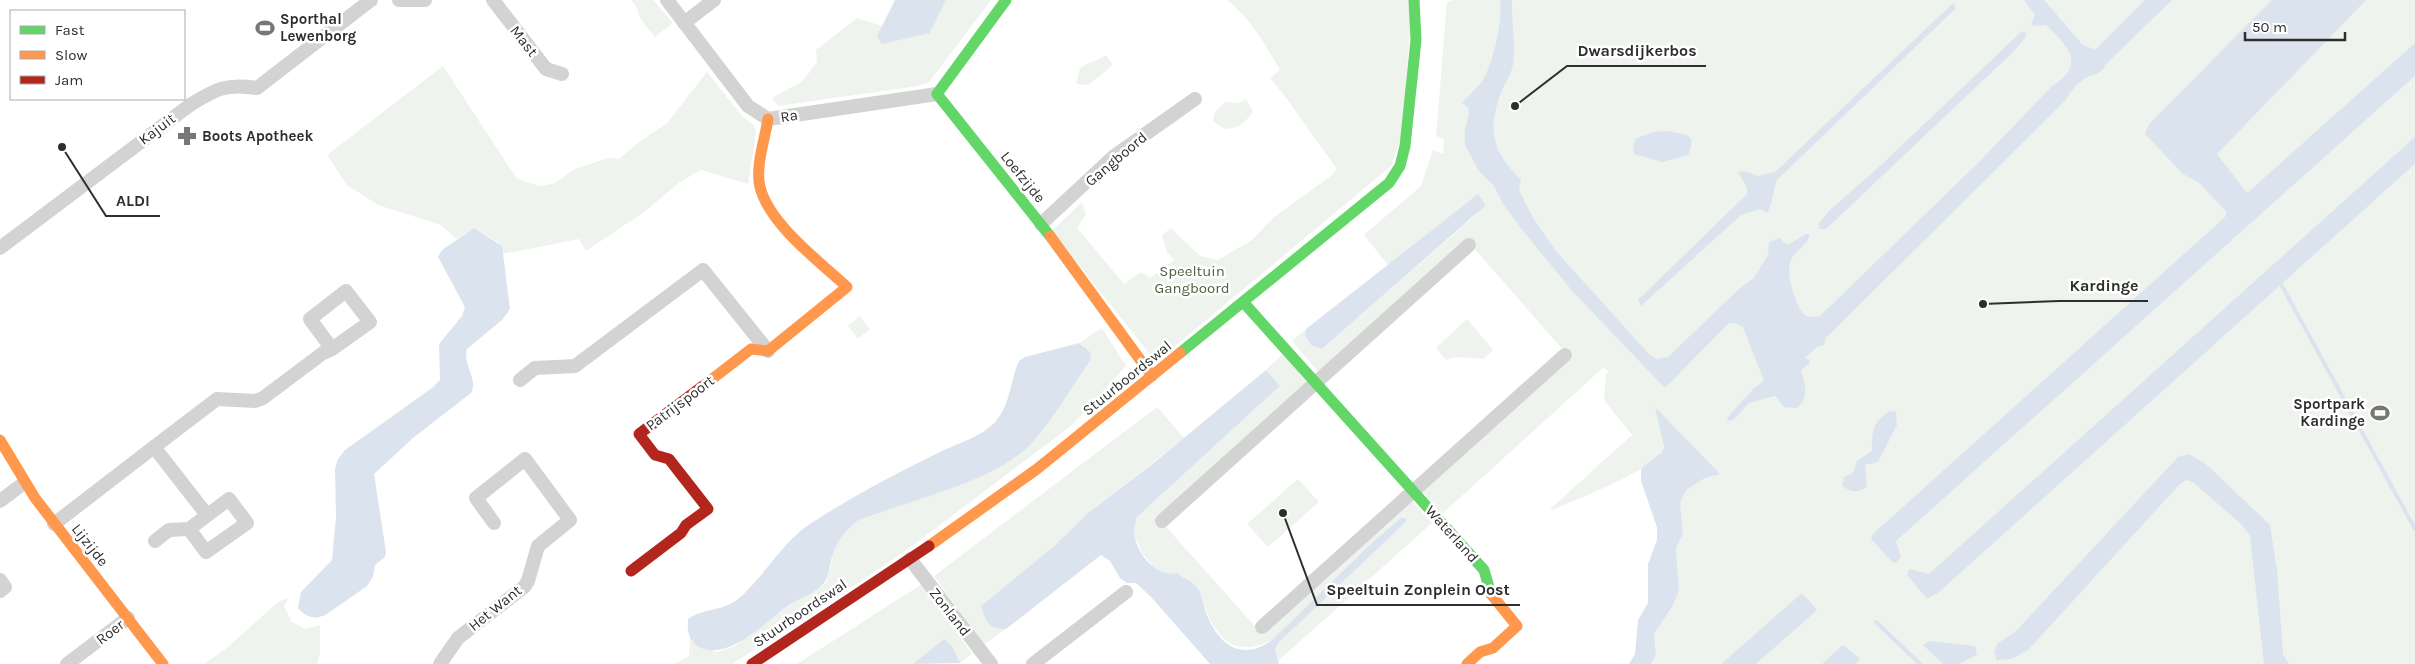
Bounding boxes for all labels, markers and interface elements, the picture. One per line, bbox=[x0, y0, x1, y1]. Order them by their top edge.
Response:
legend bbox=[10, 10, 185, 100]
place label: Sporthal Lewenborg bbox=[280, 10, 356, 45]
scale bar bbox=[2245, 10, 2345, 42]
sports icon: Sporthal Lewenborg bbox=[254, 17, 276, 39]
text: 50 m bbox=[2252, 18, 2287, 36]
text: Fast bbox=[55, 21, 85, 39]
street label: Mast bbox=[506, 22, 542, 60]
callout: Dwarsdijkerbos bbox=[1567, 35, 1706, 66]
text: Dwarsdijkerbos bbox=[1577, 41, 1697, 60]
text: Slow bbox=[55, 46, 87, 64]
text: Jam bbox=[55, 71, 83, 89]
street label: Ra bbox=[779, 106, 799, 126]
street label: Kajuit bbox=[135, 109, 179, 149]
pharmacy icon: Boots Apotheek bbox=[176, 125, 198, 147]
place label: Boots Apotheek bbox=[202, 127, 314, 145]
street label: Gangboord bbox=[1081, 128, 1151, 190]
street label: Loefzijde bbox=[997, 148, 1049, 206]
callout: ALDI bbox=[106, 185, 160, 216]
text: ALDI bbox=[116, 191, 150, 210]
park label: Speeltuin Gangboord bbox=[1154, 262, 1230, 297]
callout: Kardinge bbox=[2059, 270, 2148, 301]
text: Kardinge bbox=[2070, 276, 2138, 295]
street label: Stuurboordswal bbox=[1079, 337, 1175, 419]
street label: Patrijspoort bbox=[642, 371, 718, 435]
place label: Sportpark Kardinge bbox=[2293, 395, 2365, 430]
sports icon: Sportpark Kardinge bbox=[2369, 402, 2391, 424]
street label: Waterland bbox=[1422, 502, 1482, 566]
street label: Lijzijde bbox=[68, 520, 112, 570]
callout: Speeltuin Zonplein Oost bbox=[1317, 574, 1520, 605]
street label: Stuurboordswal bbox=[750, 575, 850, 651]
text: Speeltuin Zonplein Oost bbox=[1326, 580, 1510, 599]
street label: Het Want bbox=[465, 581, 525, 635]
street label: Zonland bbox=[926, 584, 974, 640]
street label: Roer bbox=[92, 615, 128, 648]

